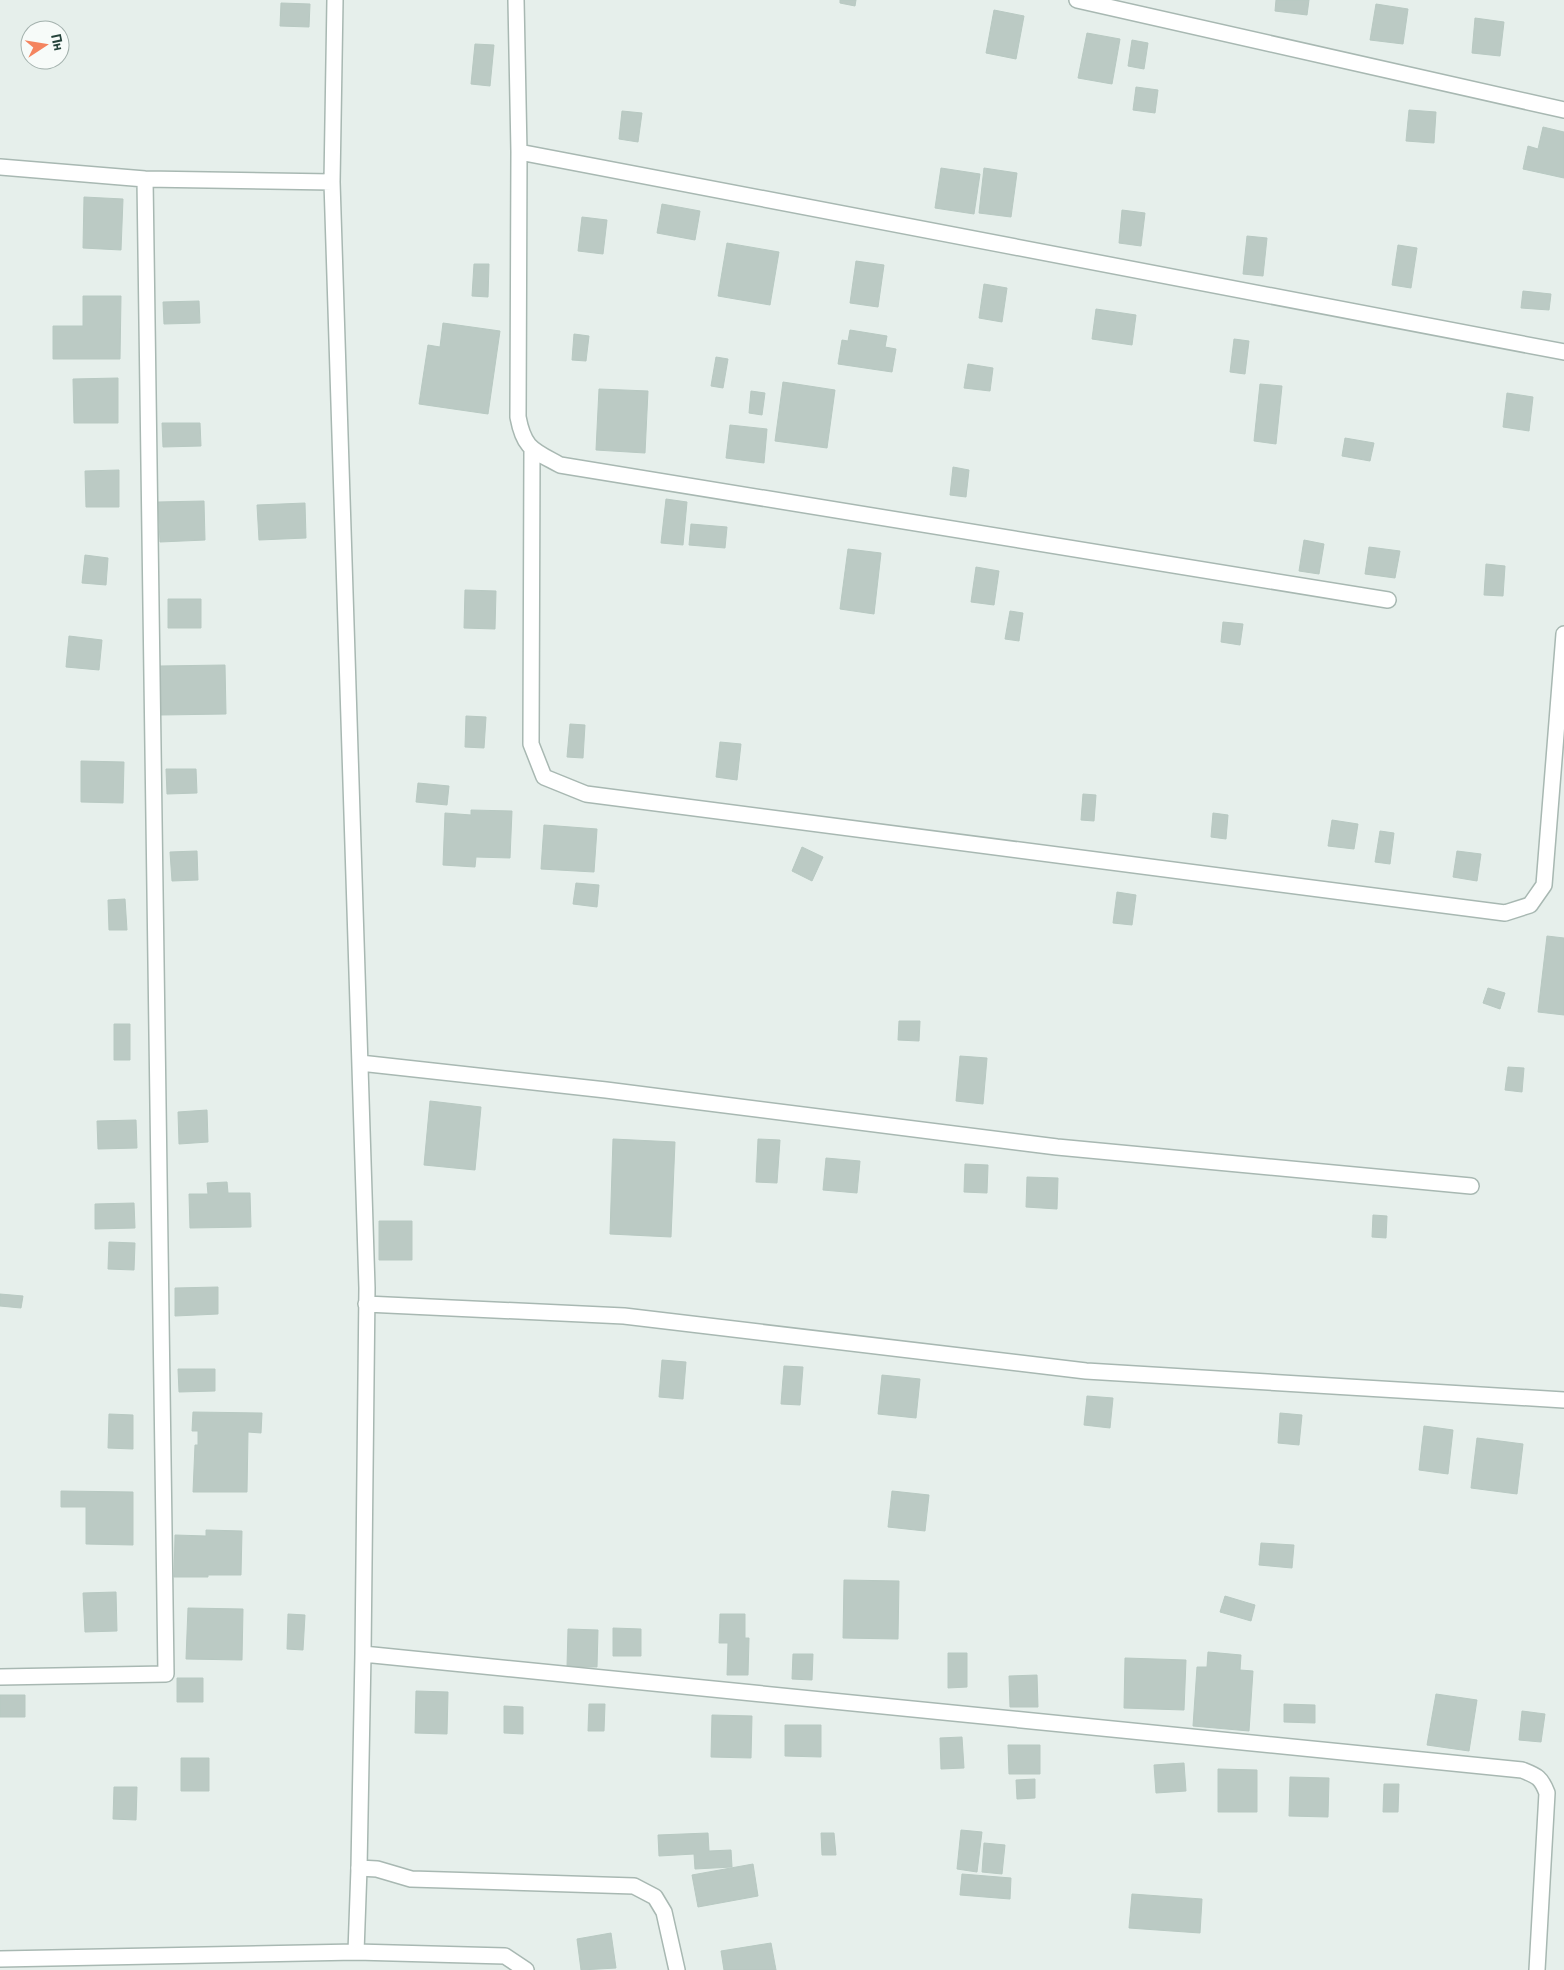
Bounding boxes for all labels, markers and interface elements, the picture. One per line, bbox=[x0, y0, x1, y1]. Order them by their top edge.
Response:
north arrow bbox=[20, 20, 70, 70]
text: Пн bbox=[47, 32, 68, 52]

